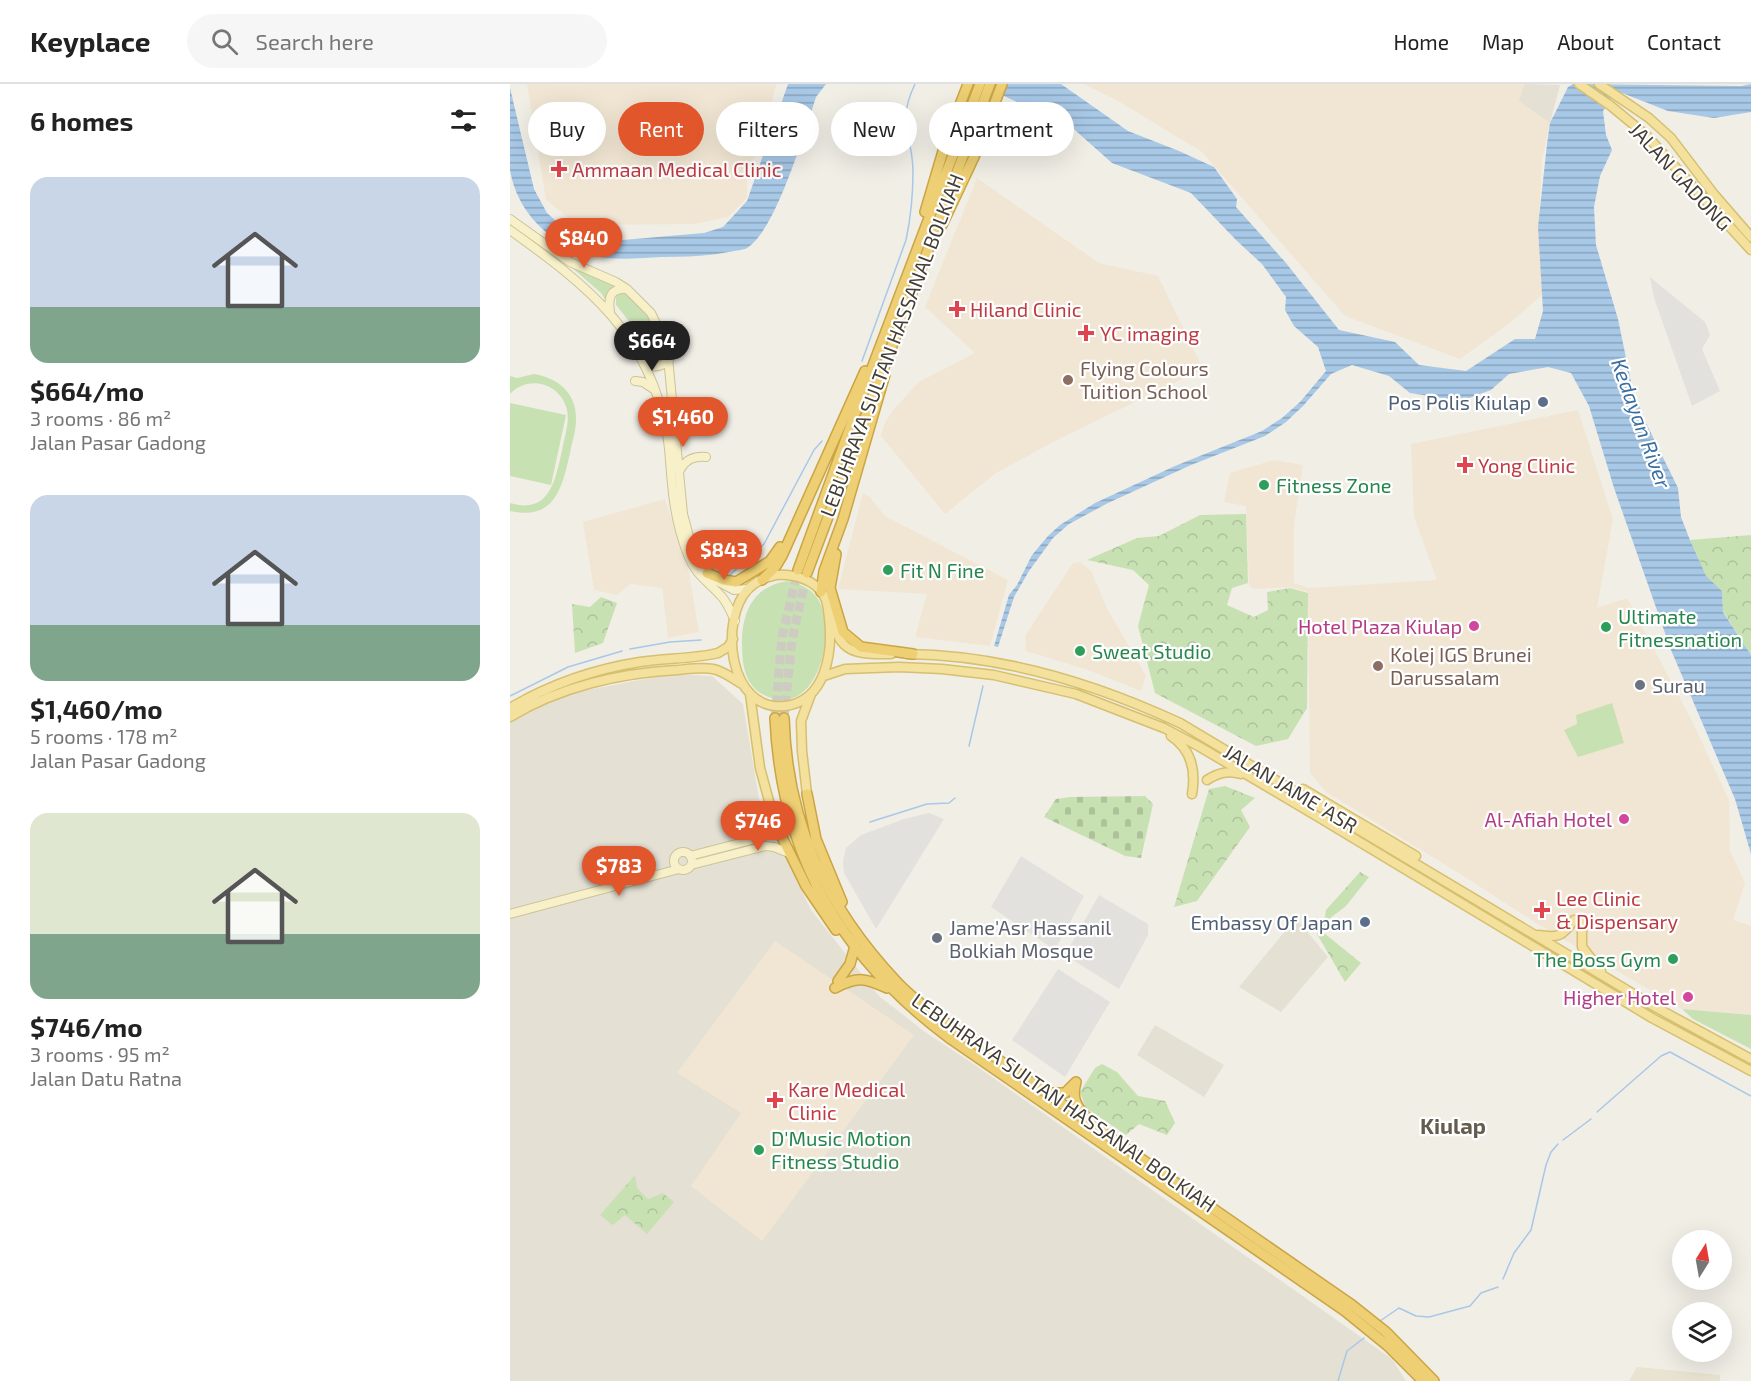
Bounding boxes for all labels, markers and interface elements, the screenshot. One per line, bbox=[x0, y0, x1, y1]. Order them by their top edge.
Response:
search box bbox=[187, 14, 607, 68]
text: Keyplace bbox=[30, 24, 151, 58]
icon: search bbox=[208, 25, 241, 58]
text: Search here bbox=[256, 28, 374, 54]
text: Home bbox=[1393, 29, 1449, 54]
text: Map bbox=[1482, 29, 1524, 54]
text: About bbox=[1557, 29, 1614, 54]
text: Contact bbox=[1647, 29, 1721, 54]
chip: Buy bbox=[528, 102, 606, 156]
chip: Rent bbox=[618, 102, 704, 156]
chip: Filters bbox=[716, 102, 819, 156]
chip: New bbox=[831, 102, 917, 156]
chip: Apartment bbox=[929, 102, 1074, 156]
icon: filters bbox=[447, 104, 480, 137]
text: 6 homes bbox=[30, 105, 133, 136]
street label: JALAN GADONG bbox=[1625, 117, 1737, 235]
place label: Ammaan Medical Clinic bbox=[572, 157, 782, 181]
marker: Ammaan Medical Clinic bbox=[550, 160, 568, 178]
street label: LEBUHRAYA SULTAN HASSANAL BOLKIAH bbox=[814, 170, 968, 520]
icon: home bbox=[201, 216, 309, 324]
pin: $840 bbox=[548, 218, 620, 269]
text: $840 bbox=[559, 225, 609, 249]
place label: Hiland Clinic bbox=[970, 297, 1082, 321]
marker: Hiland Clinic bbox=[948, 300, 966, 318]
pin: $664 bbox=[616, 321, 688, 372]
place label: YC imaging bbox=[1100, 321, 1199, 345]
marker: YC imaging bbox=[1077, 324, 1095, 342]
text: $664 bbox=[628, 328, 676, 352]
water label: Kedayan River bbox=[1606, 355, 1677, 492]
place label: Flying Colours Tuition School bbox=[1080, 356, 1209, 403]
marker: Flying Colours Tuition School bbox=[1061, 373, 1075, 387]
text: $664/mo bbox=[30, 375, 144, 406]
place label: Pos Polis Kiulap bbox=[1388, 390, 1531, 414]
marker: Pos Polis Kiulap bbox=[1536, 395, 1550, 409]
pin: $1,460 bbox=[634, 397, 732, 448]
text: $1,460 bbox=[652, 404, 714, 428]
text: 3 rooms · 86 m² bbox=[30, 406, 171, 430]
text: Jalan Pasar Gadong bbox=[30, 430, 206, 454]
place label: Yong Clinic bbox=[1478, 453, 1576, 477]
marker: Yong Clinic bbox=[1456, 456, 1474, 474]
place label: Fitness Zone bbox=[1276, 473, 1392, 497]
marker: Fitness Zone bbox=[1257, 478, 1271, 492]
pin: $843 bbox=[688, 530, 760, 581]
icon: home bbox=[201, 534, 309, 642]
text: $843 bbox=[700, 537, 748, 561]
place label: Fit N Fine bbox=[900, 558, 984, 582]
marker: Fit N Fine bbox=[881, 563, 895, 577]
place label: Ultimate Fitnessnation bbox=[1618, 604, 1742, 651]
place label: Hotel Plaza Kiulap bbox=[1298, 614, 1462, 638]
marker: Hotel Plaza Kiulap bbox=[1467, 619, 1481, 633]
marker: Ultimate Fitnessnation bbox=[1599, 620, 1613, 634]
place label: Sweat Studio bbox=[1092, 639, 1211, 663]
place label: Kolej IGS Brunei Darussalam bbox=[1390, 642, 1532, 689]
marker: Sweat Studio bbox=[1073, 644, 1087, 658]
marker: Kolej IGS Brunei Darussalam bbox=[1371, 659, 1385, 673]
place label: Surau bbox=[1652, 673, 1705, 697]
marker: Surau bbox=[1633, 678, 1647, 692]
text: $1,460/mo bbox=[30, 693, 163, 724]
text: 5 rooms · 178 m² bbox=[30, 724, 178, 748]
street label: JALAN JAME 'ASR bbox=[1220, 739, 1362, 837]
text: Jalan Pasar Gadong bbox=[30, 748, 206, 772]
pin: $746 bbox=[722, 801, 794, 852]
place label: Al-Afiah Hotel bbox=[1485, 807, 1612, 831]
text: $746 bbox=[735, 808, 781, 832]
marker: Al-Afiah Hotel bbox=[1617, 812, 1631, 826]
pin: $783 bbox=[583, 846, 655, 897]
icon: home bbox=[201, 852, 309, 960]
text: $783 bbox=[596, 853, 642, 877]
place label: Lee Clinic & Dispensary bbox=[1556, 886, 1678, 933]
marker: Lee Clinic & Dispensary bbox=[1533, 901, 1551, 919]
place label: Embassy Of Japan bbox=[1190, 910, 1353, 934]
place label: Jame'Asr Hassanil Bolkiah Mosque bbox=[949, 915, 1111, 962]
marker: Embassy Of Japan bbox=[1358, 915, 1372, 929]
marker: Jame'Asr Hassanil Bolkiah Mosque bbox=[930, 931, 944, 945]
place label: The Boss Gym bbox=[1533, 947, 1661, 971]
marker: The Boss Gym bbox=[1666, 952, 1680, 966]
place label: Higher Hotel bbox=[1563, 985, 1676, 1009]
street label: LEBUHRAYA SULTAN HASSANAL BOLKIAH bbox=[907, 987, 1221, 1217]
marker: Higher Hotel bbox=[1681, 990, 1695, 1004]
text: $746/mo bbox=[30, 1011, 143, 1042]
text: 3 rooms · 95 m² bbox=[30, 1042, 170, 1066]
text: Jalan Datu Ratna bbox=[30, 1066, 182, 1090]
place label: Kare Medical Clinic bbox=[788, 1077, 905, 1124]
marker: Kare Medical Clinic bbox=[766, 1091, 784, 1109]
district label: Kiulap bbox=[1420, 1112, 1486, 1138]
place label: D'Music Motion Fitness Studio bbox=[771, 1126, 911, 1173]
marker: D'Music Motion Fitness Studio bbox=[752, 1143, 766, 1157]
north arrow bbox=[1672, 1230, 1732, 1290]
map controls bbox=[1672, 1230, 1732, 1362]
button: layers bbox=[1672, 1302, 1732, 1362]

